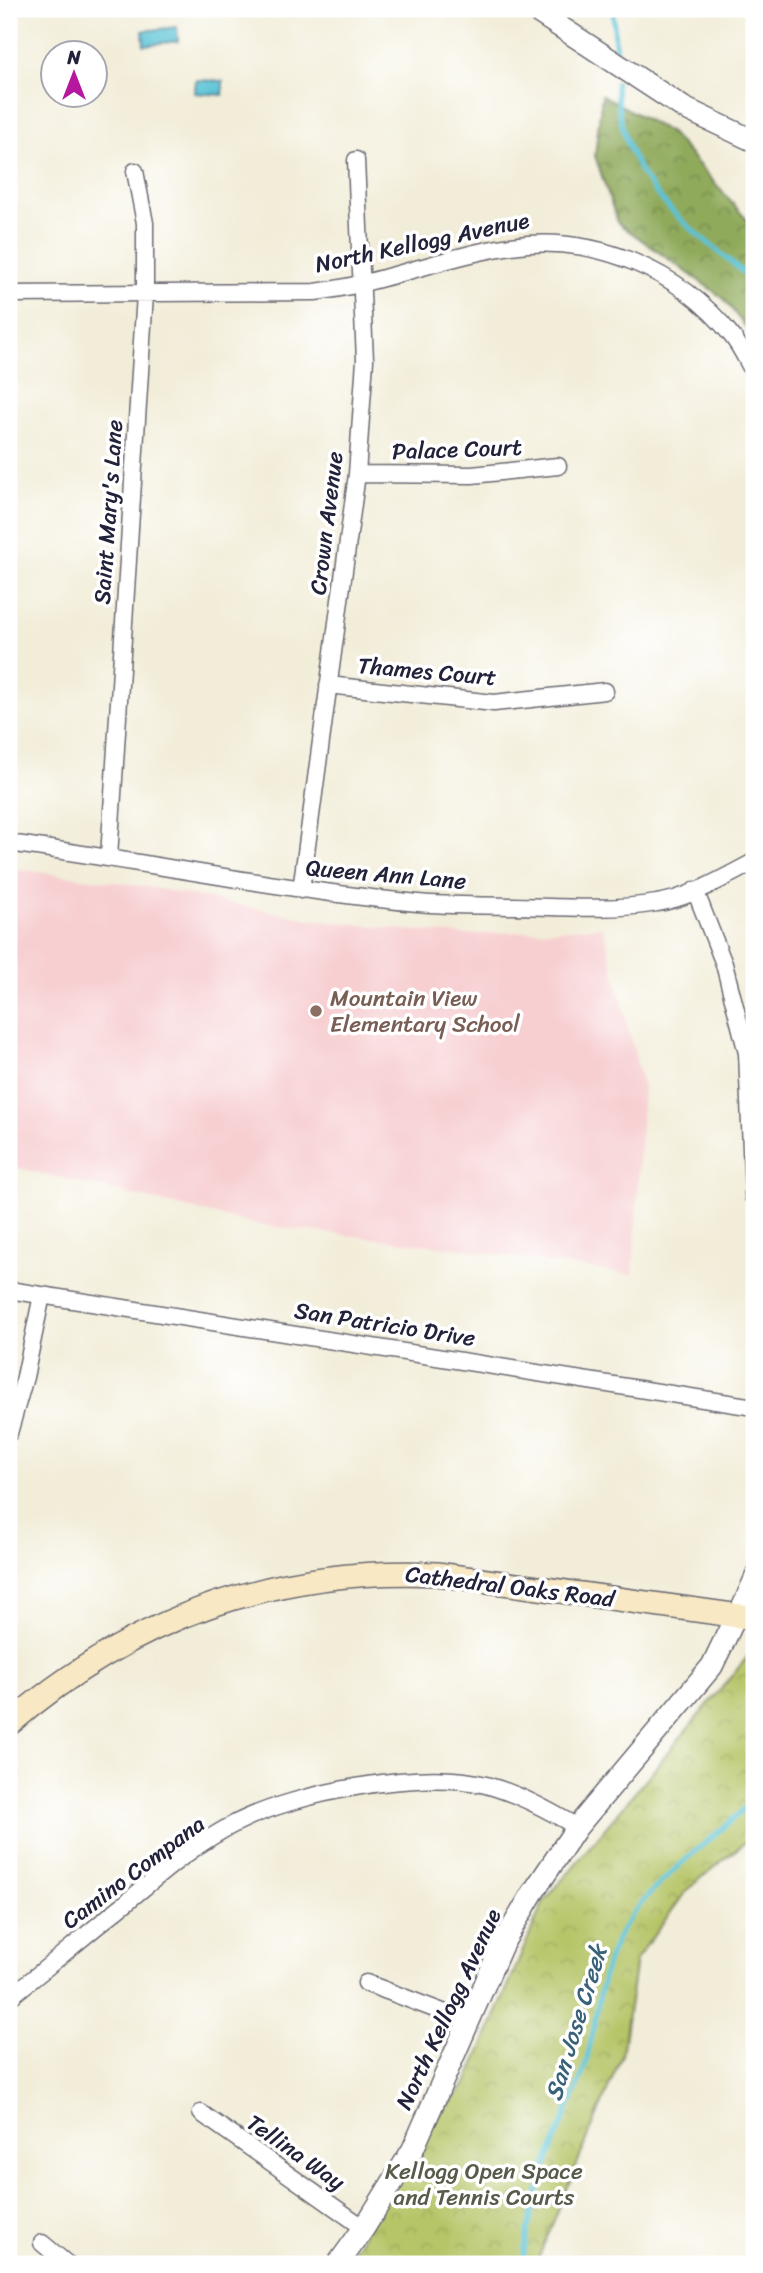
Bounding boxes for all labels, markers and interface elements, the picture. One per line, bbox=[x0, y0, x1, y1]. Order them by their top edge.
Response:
north arrow bbox=[38, 38, 108, 108]
text: N bbox=[66, 41, 81, 74]
street label: North Kellogg Avenue bbox=[311, 200, 533, 285]
street label: Saint Mary's Lane bbox=[82, 418, 135, 606]
street label: Palace Court bbox=[391, 427, 523, 472]
street label: Crown Avenue bbox=[297, 449, 356, 597]
street label: Thames Court bbox=[356, 645, 498, 698]
street label: Queen Ann Lane bbox=[304, 847, 468, 902]
place label: Mountain View Elementary School bbox=[330, 978, 520, 1045]
marker: Mountain View Elementary School bbox=[308, 1003, 324, 1019]
street label: San Patricio Drive bbox=[291, 1290, 479, 1359]
street label: Cathedral Oaks Road bbox=[403, 1553, 619, 1620]
street label: Camino Compana bbox=[53, 1804, 214, 1940]
street label: North Kellogg Avenue bbox=[384, 1902, 513, 2117]
water label: San Jose Creek bbox=[532, 1937, 620, 2106]
street label: Tellina Way bbox=[238, 2103, 354, 2202]
park label: Kellogg Open Space and Tennis Courts bbox=[385, 2151, 583, 2218]

